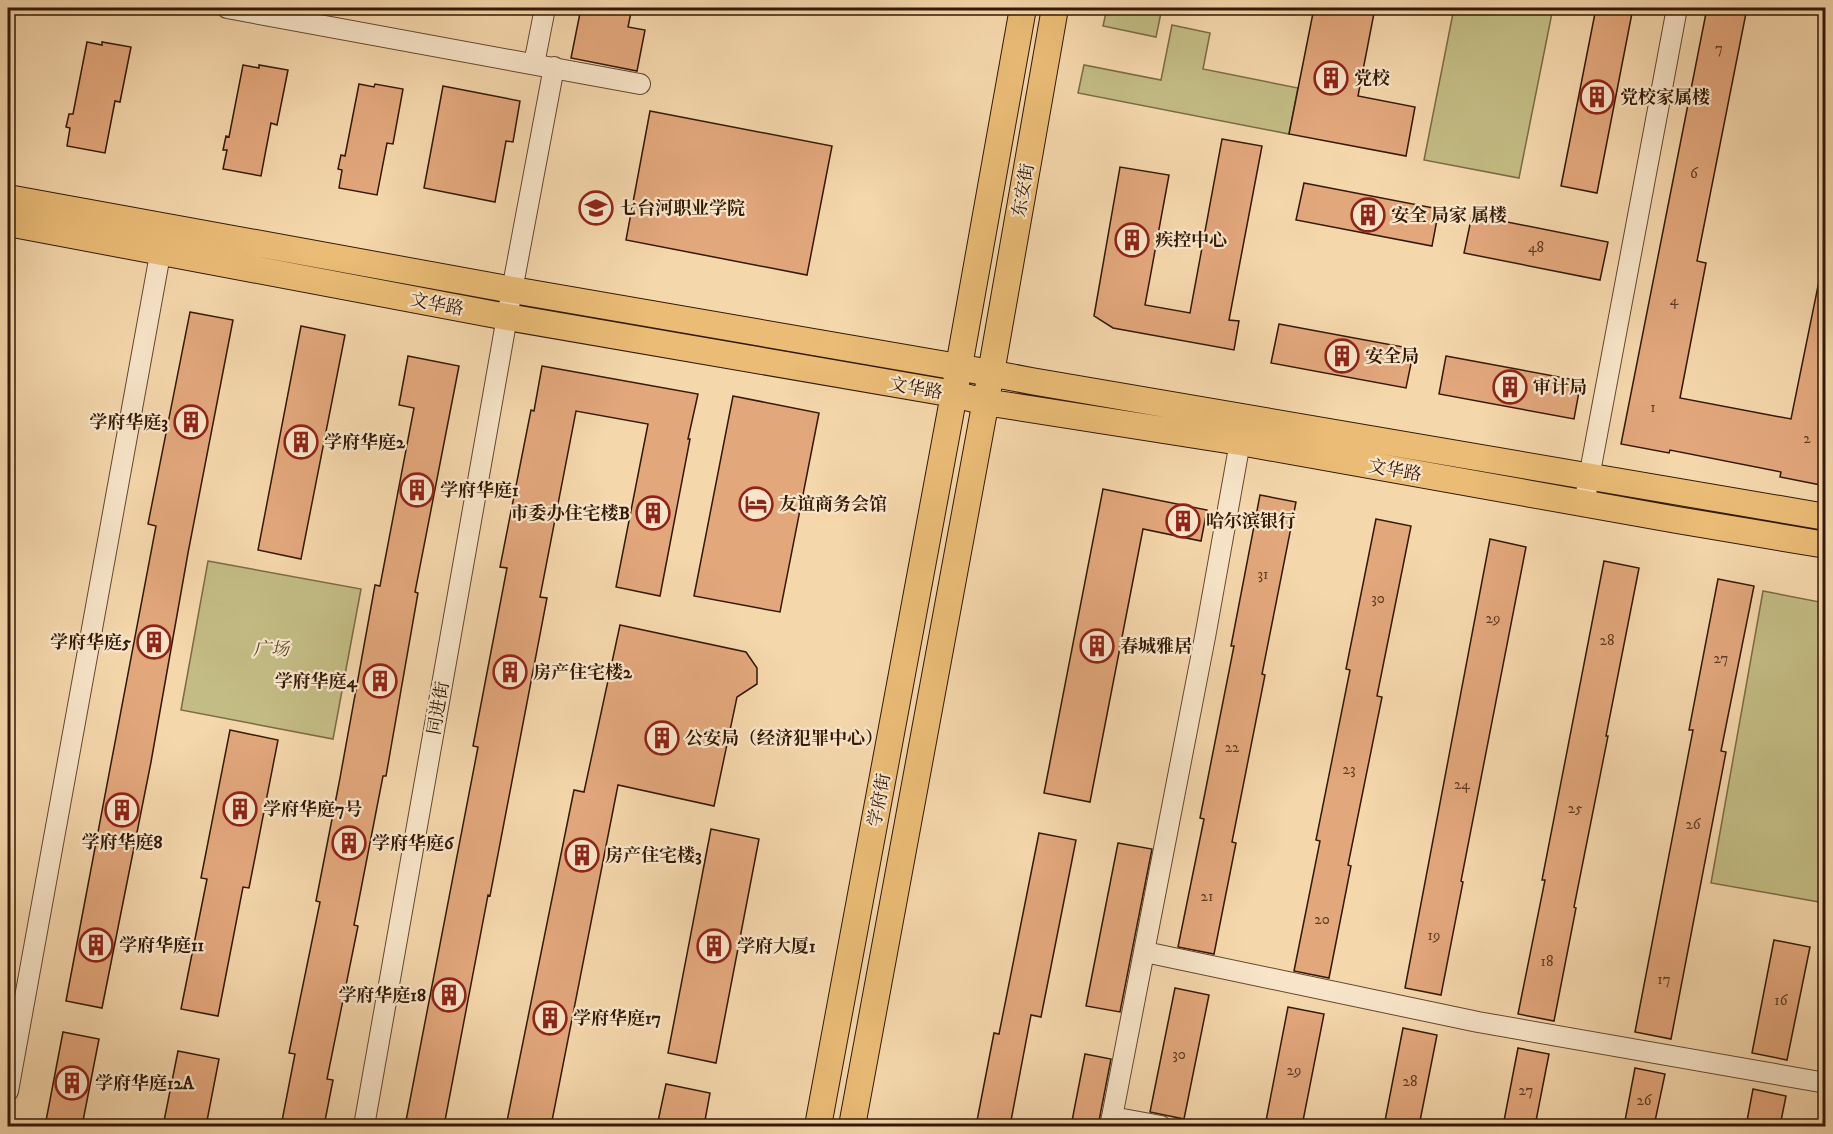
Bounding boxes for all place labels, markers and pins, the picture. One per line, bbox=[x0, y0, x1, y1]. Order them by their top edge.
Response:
building icon: 党校 bbox=[1313, 60, 1349, 96]
place label: 党校 bbox=[1354, 68, 1390, 90]
building icon: 党校家属楼 bbox=[1579, 79, 1615, 115]
place label: 党校家属楼 bbox=[1620, 87, 1710, 109]
school or university icon: 七台河职业学院 bbox=[578, 190, 614, 226]
building icon: 安全 局家 属楼 bbox=[1350, 197, 1386, 233]
place label: 七台河职业学院 bbox=[619, 198, 745, 220]
place label: 安全 局家 属楼 bbox=[1391, 205, 1507, 227]
building icon: 疾控中心 bbox=[1114, 222, 1150, 258]
place label: 疾控中心 bbox=[1155, 230, 1227, 252]
building icon: 安全局 bbox=[1324, 338, 1360, 374]
place label: 安全局 bbox=[1365, 346, 1419, 368]
building icon: 审计局 bbox=[1492, 369, 1528, 405]
place label: 审计局 bbox=[1533, 377, 1587, 399]
building icon: 学府华庭3 bbox=[173, 404, 209, 440]
place label: 学府华庭3 bbox=[89, 412, 168, 434]
building icon: 学府华庭2 bbox=[283, 424, 319, 460]
place label: 学府华庭2 bbox=[324, 432, 406, 454]
building icon: 学府华庭1 bbox=[399, 472, 435, 508]
place label: 学府华庭1 bbox=[440, 480, 519, 502]
hotel icon: 友谊商务会馆 bbox=[738, 486, 774, 522]
place label: 友谊商务会馆 bbox=[779, 494, 887, 516]
building icon: 市委办住宅楼B bbox=[635, 495, 671, 531]
place label: 市委办住宅楼B bbox=[511, 503, 630, 525]
building icon: 哈尔滨银行 bbox=[1165, 503, 1201, 539]
place label: 哈尔滨银行 bbox=[1206, 511, 1296, 533]
building icon: 学府华庭5 bbox=[136, 624, 172, 660]
building icon: 春城雅居 bbox=[1079, 628, 1115, 664]
place label: 学府华庭5 bbox=[50, 632, 131, 654]
place label: 春城雅居 bbox=[1120, 636, 1192, 658]
building icon: 房产住宅楼2 bbox=[492, 654, 528, 690]
place label: 房产住宅楼2 bbox=[533, 662, 633, 684]
building icon: 学府华庭4 bbox=[362, 663, 398, 699]
place label: 学府华庭4 bbox=[275, 671, 358, 693]
building icon: 公安局（经济犯罪中心） bbox=[644, 720, 680, 756]
place label: 公安局（经济犯罪中心） bbox=[685, 728, 883, 750]
building icon: 学府华庭7号 bbox=[222, 791, 258, 827]
building icon: 学府华庭8 bbox=[104, 792, 140, 828]
place label: 学府华庭7号 bbox=[263, 799, 362, 821]
building icon: 学府华庭6 bbox=[331, 825, 367, 861]
place label: 学府华庭8 bbox=[81, 832, 163, 854]
place label: 学府华庭6 bbox=[372, 833, 455, 855]
building icon: 房产住宅楼3 bbox=[564, 837, 600, 873]
place label: 房产住宅楼3 bbox=[605, 845, 702, 867]
building icon: 学府华庭11 bbox=[78, 927, 114, 963]
building icon: 学府大厦1 bbox=[696, 928, 732, 964]
place label: 学府华庭11 bbox=[119, 935, 205, 957]
place label: 学府大厦1 bbox=[737, 936, 816, 958]
building icon: 学府华庭18 bbox=[431, 977, 467, 1013]
place label: 学府华庭18 bbox=[338, 985, 426, 1007]
building icon: 学府华庭17 bbox=[532, 1000, 568, 1036]
place label: 学府华庭17 bbox=[573, 1008, 661, 1030]
building icon: 学府华庭12A bbox=[54, 1065, 90, 1101]
place label: 学府华庭12A bbox=[95, 1073, 194, 1095]

